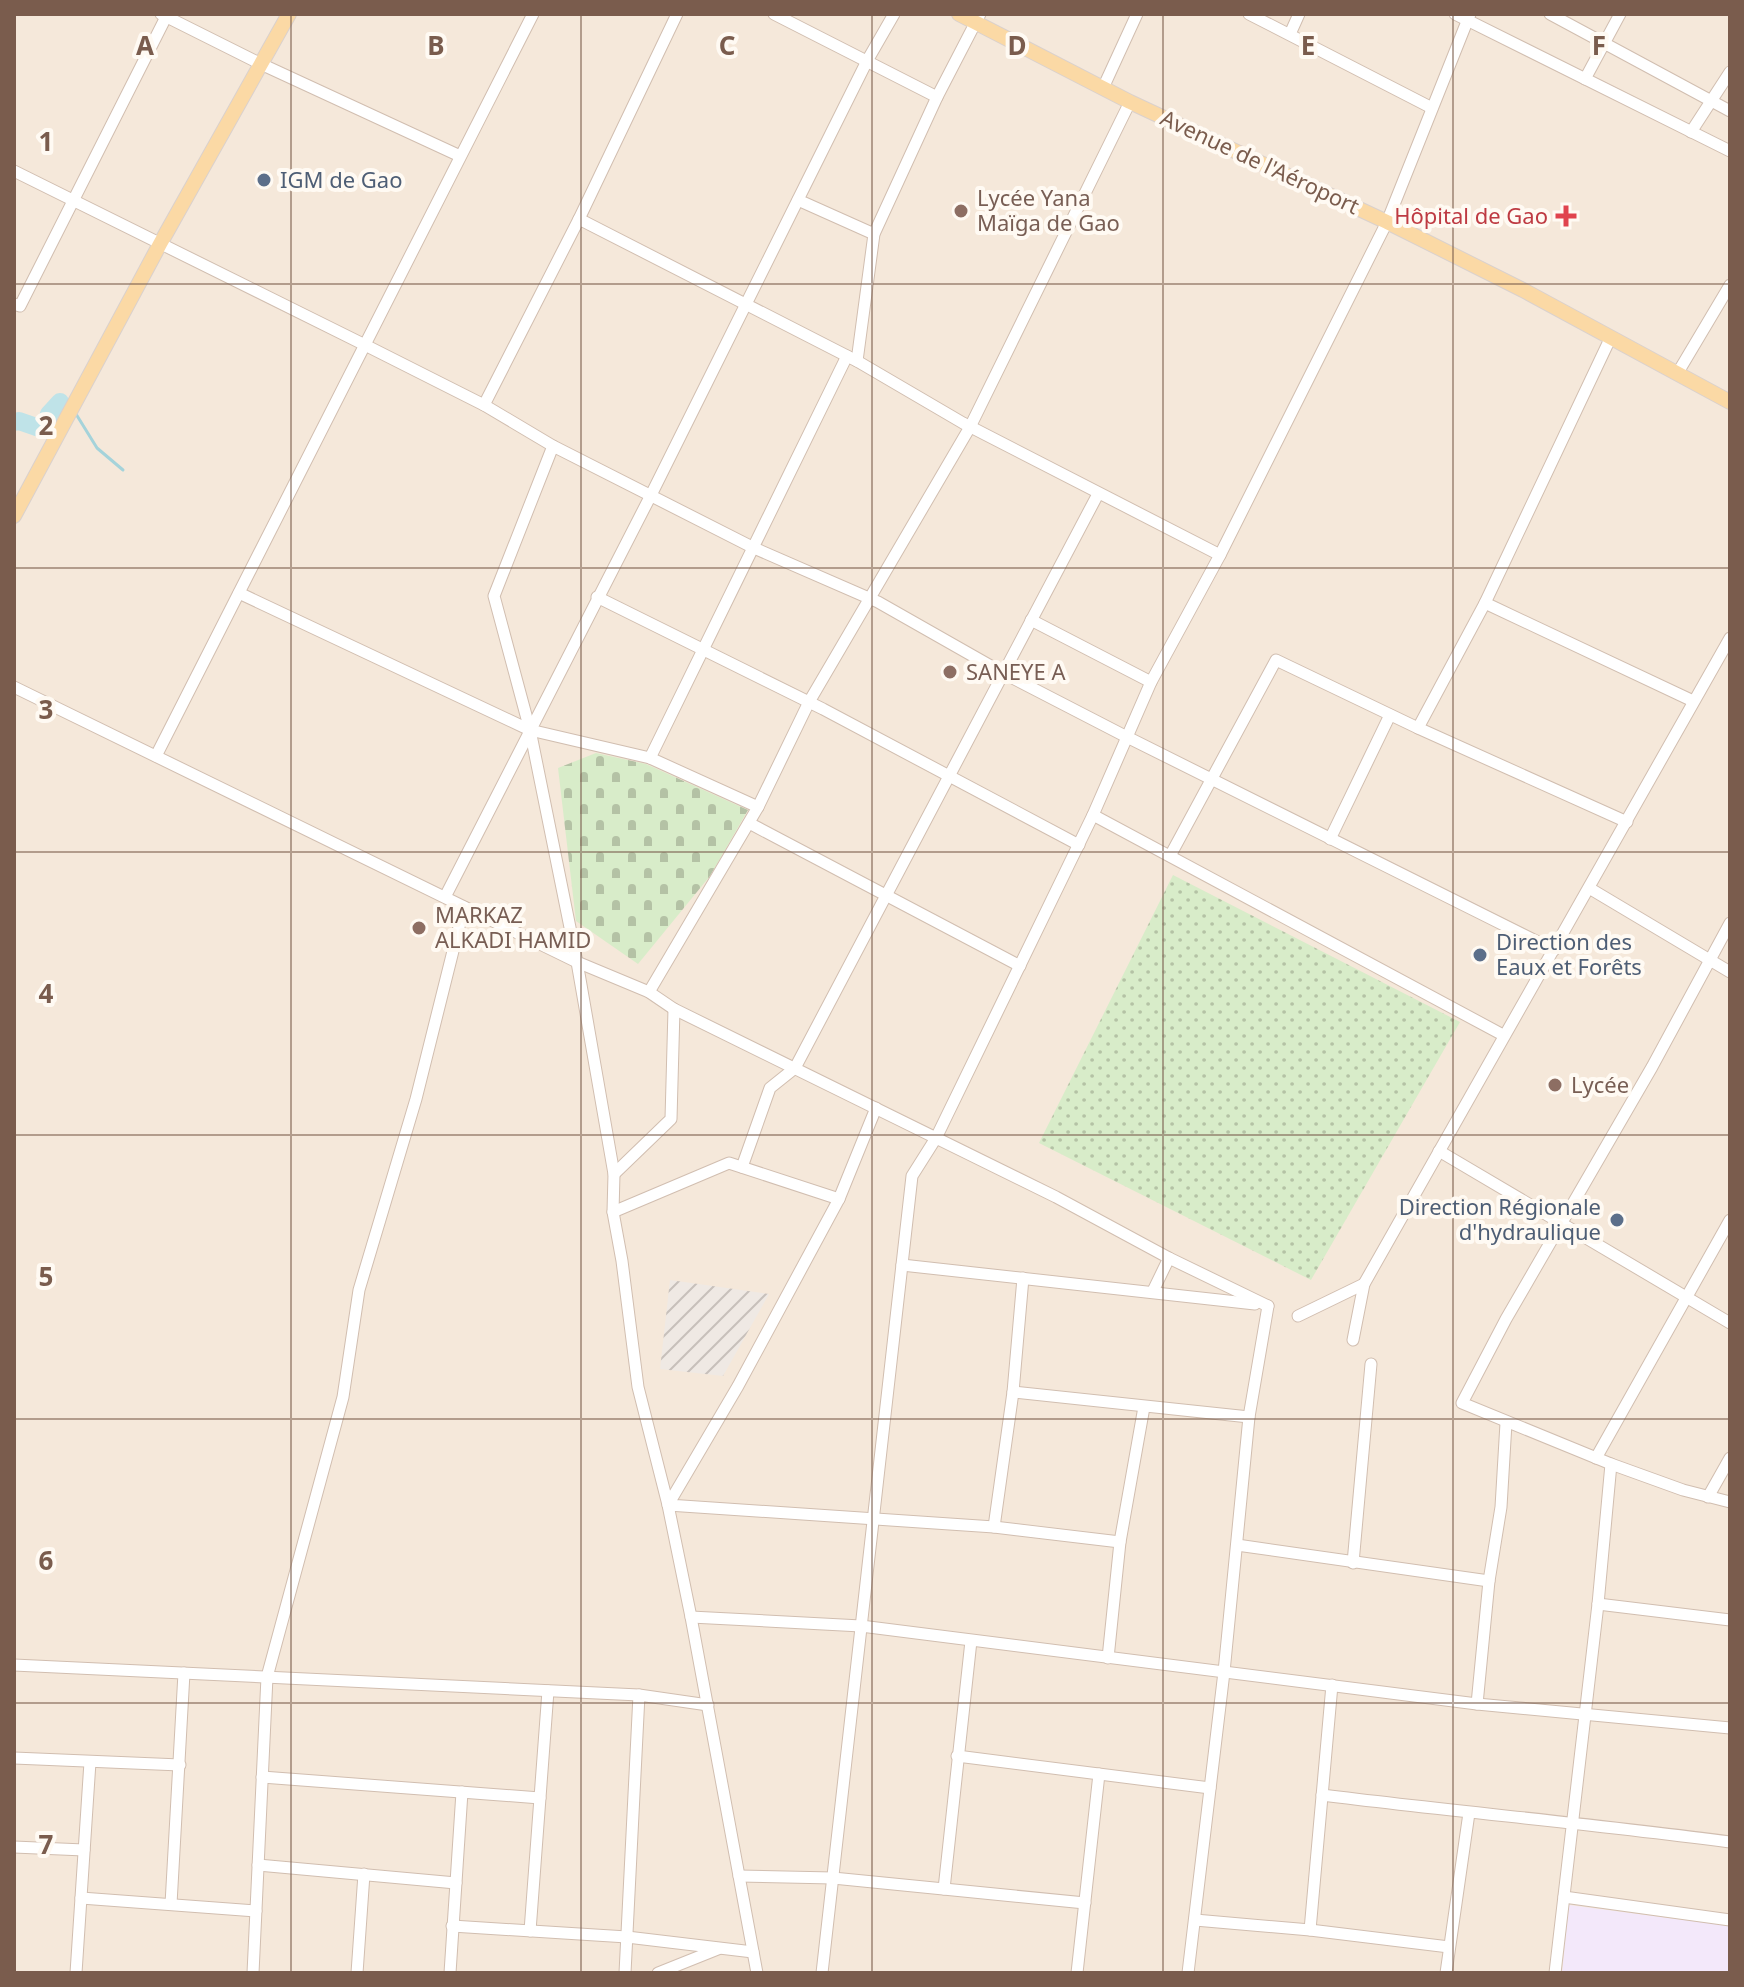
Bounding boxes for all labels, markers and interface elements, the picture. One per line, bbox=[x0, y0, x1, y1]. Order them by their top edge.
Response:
text: A bbox=[136, 27, 154, 63]
text: B bbox=[427, 27, 445, 63]
text: C bbox=[719, 27, 735, 63]
text: D bbox=[1007, 27, 1027, 63]
text: E bbox=[1301, 27, 1315, 63]
text: F bbox=[1592, 27, 1606, 63]
street label: Avenue de l'Aéroport bbox=[1156, 102, 1365, 220]
text: 1 bbox=[39, 123, 53, 159]
place label: IGM de Gao bbox=[280, 164, 402, 194]
marker: IGM de Gao bbox=[255, 171, 273, 189]
place label: Lycée Yana Maïga de Gao bbox=[977, 182, 1120, 237]
place label: Hôpital de Gao bbox=[1394, 200, 1548, 230]
marker: Lycée Yana Maïga de Gao bbox=[952, 202, 970, 220]
marker: Hôpital de Gao bbox=[1555, 205, 1577, 227]
text: 2 bbox=[39, 407, 54, 443]
place label: SANEYE A bbox=[966, 656, 1066, 686]
marker: SANEYE A bbox=[941, 663, 959, 681]
text: 3 bbox=[39, 691, 53, 727]
place label: MARKAZ ALKADI HAMID bbox=[435, 899, 591, 954]
marker: MARKAZ ALKADI HAMID bbox=[410, 919, 428, 937]
place label: Direction des Eaux et Forêts bbox=[1496, 926, 1642, 981]
marker: Direction des Eaux et Forêts bbox=[1471, 946, 1489, 964]
text: 4 bbox=[39, 975, 54, 1011]
place label: Lycée bbox=[1571, 1069, 1629, 1099]
marker: Lycée bbox=[1546, 1076, 1564, 1094]
place label: Direction Régionale d'hydraulique bbox=[1399, 1191, 1601, 1246]
marker: Direction Régionale d'hydraulique bbox=[1608, 1211, 1626, 1229]
text: 5 bbox=[39, 1258, 53, 1294]
text: 6 bbox=[39, 1542, 54, 1578]
text: 7 bbox=[39, 1826, 54, 1862]

